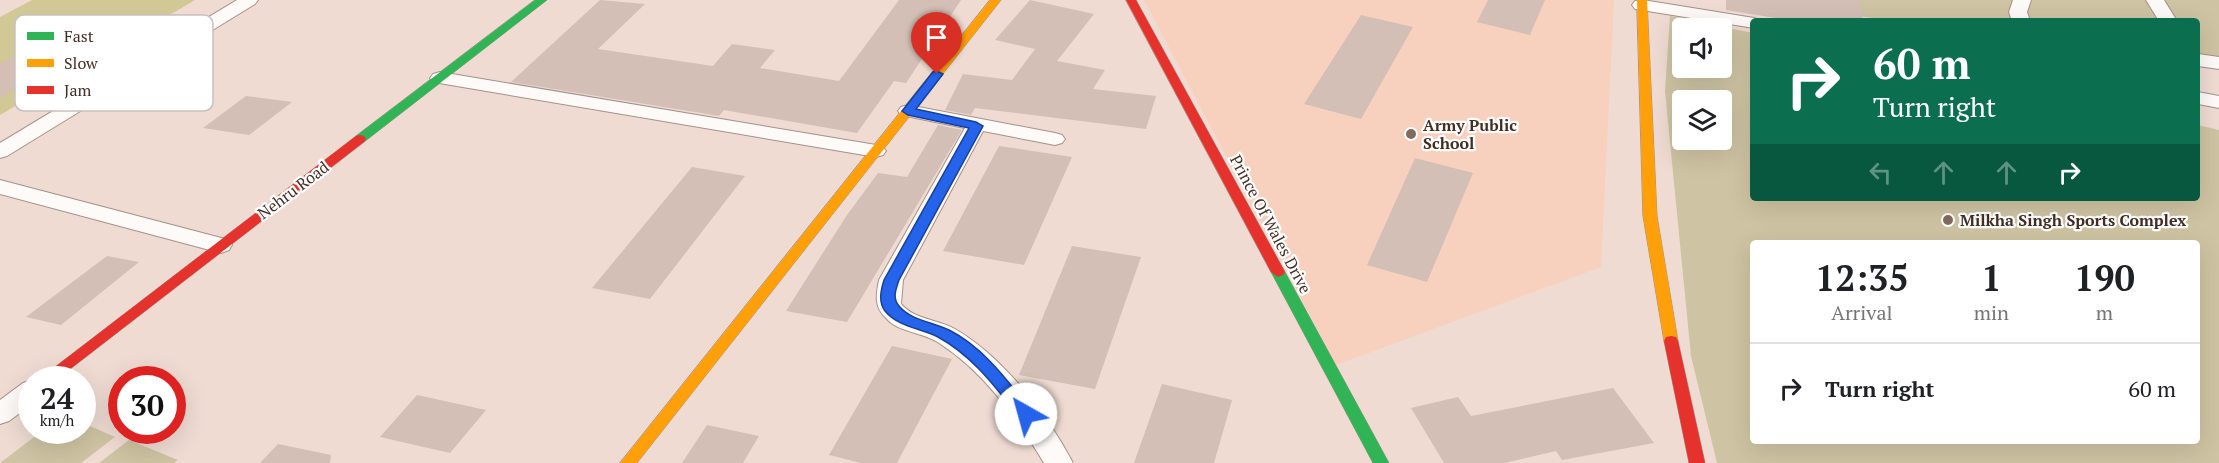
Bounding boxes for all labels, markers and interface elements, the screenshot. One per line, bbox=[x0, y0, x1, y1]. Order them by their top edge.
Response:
pin bbox=[911, 12, 962, 74]
legend bbox=[15, 15, 213, 111]
map controls bbox=[1672, 18, 1732, 150]
button: sound bbox=[1672, 18, 1732, 78]
icon: arrive bbox=[920, 21, 953, 54]
text: Fast bbox=[64, 25, 94, 47]
text: 60 m bbox=[1873, 35, 1971, 91]
icon: right bbox=[1774, 42, 1852, 120]
text: Slow bbox=[64, 52, 98, 74]
text: Jam bbox=[64, 79, 92, 101]
text: Turn right bbox=[1873, 89, 1996, 125]
button: layers bbox=[1672, 90, 1732, 150]
place label: Army Public School bbox=[1423, 114, 1517, 154]
marker: Army Public School bbox=[1404, 127, 1418, 141]
street label: Prince Of Wales Drive bbox=[1225, 151, 1317, 297]
street label: Nehru Road bbox=[253, 156, 333, 224]
icon: left bbox=[1864, 156, 1897, 189]
icon: ahead bbox=[1927, 156, 1960, 189]
icon: ahead bbox=[1990, 156, 2023, 189]
icon: right bbox=[2053, 156, 2086, 189]
place label: Milkha Singh Sports Complex bbox=[1960, 209, 2186, 231]
marker: Milkha Singh Sports Complex bbox=[1941, 213, 1955, 227]
text: 12:35 bbox=[1815, 254, 1909, 301]
text: 1 bbox=[1981, 254, 2002, 301]
text: 190 bbox=[2074, 254, 2135, 301]
text: Arrival bbox=[1831, 299, 1893, 326]
text: min bbox=[1974, 299, 2009, 326]
text: m bbox=[2096, 299, 2113, 326]
speed limit sign: 30 bbox=[108, 366, 186, 444]
icon: right bbox=[1774, 372, 1807, 405]
text: Turn right bbox=[1825, 374, 1934, 403]
text: 60 m bbox=[2128, 374, 2176, 403]
text: 24 bbox=[40, 378, 74, 418]
position arrow bbox=[994, 382, 1058, 446]
text: km/h bbox=[40, 410, 74, 430]

